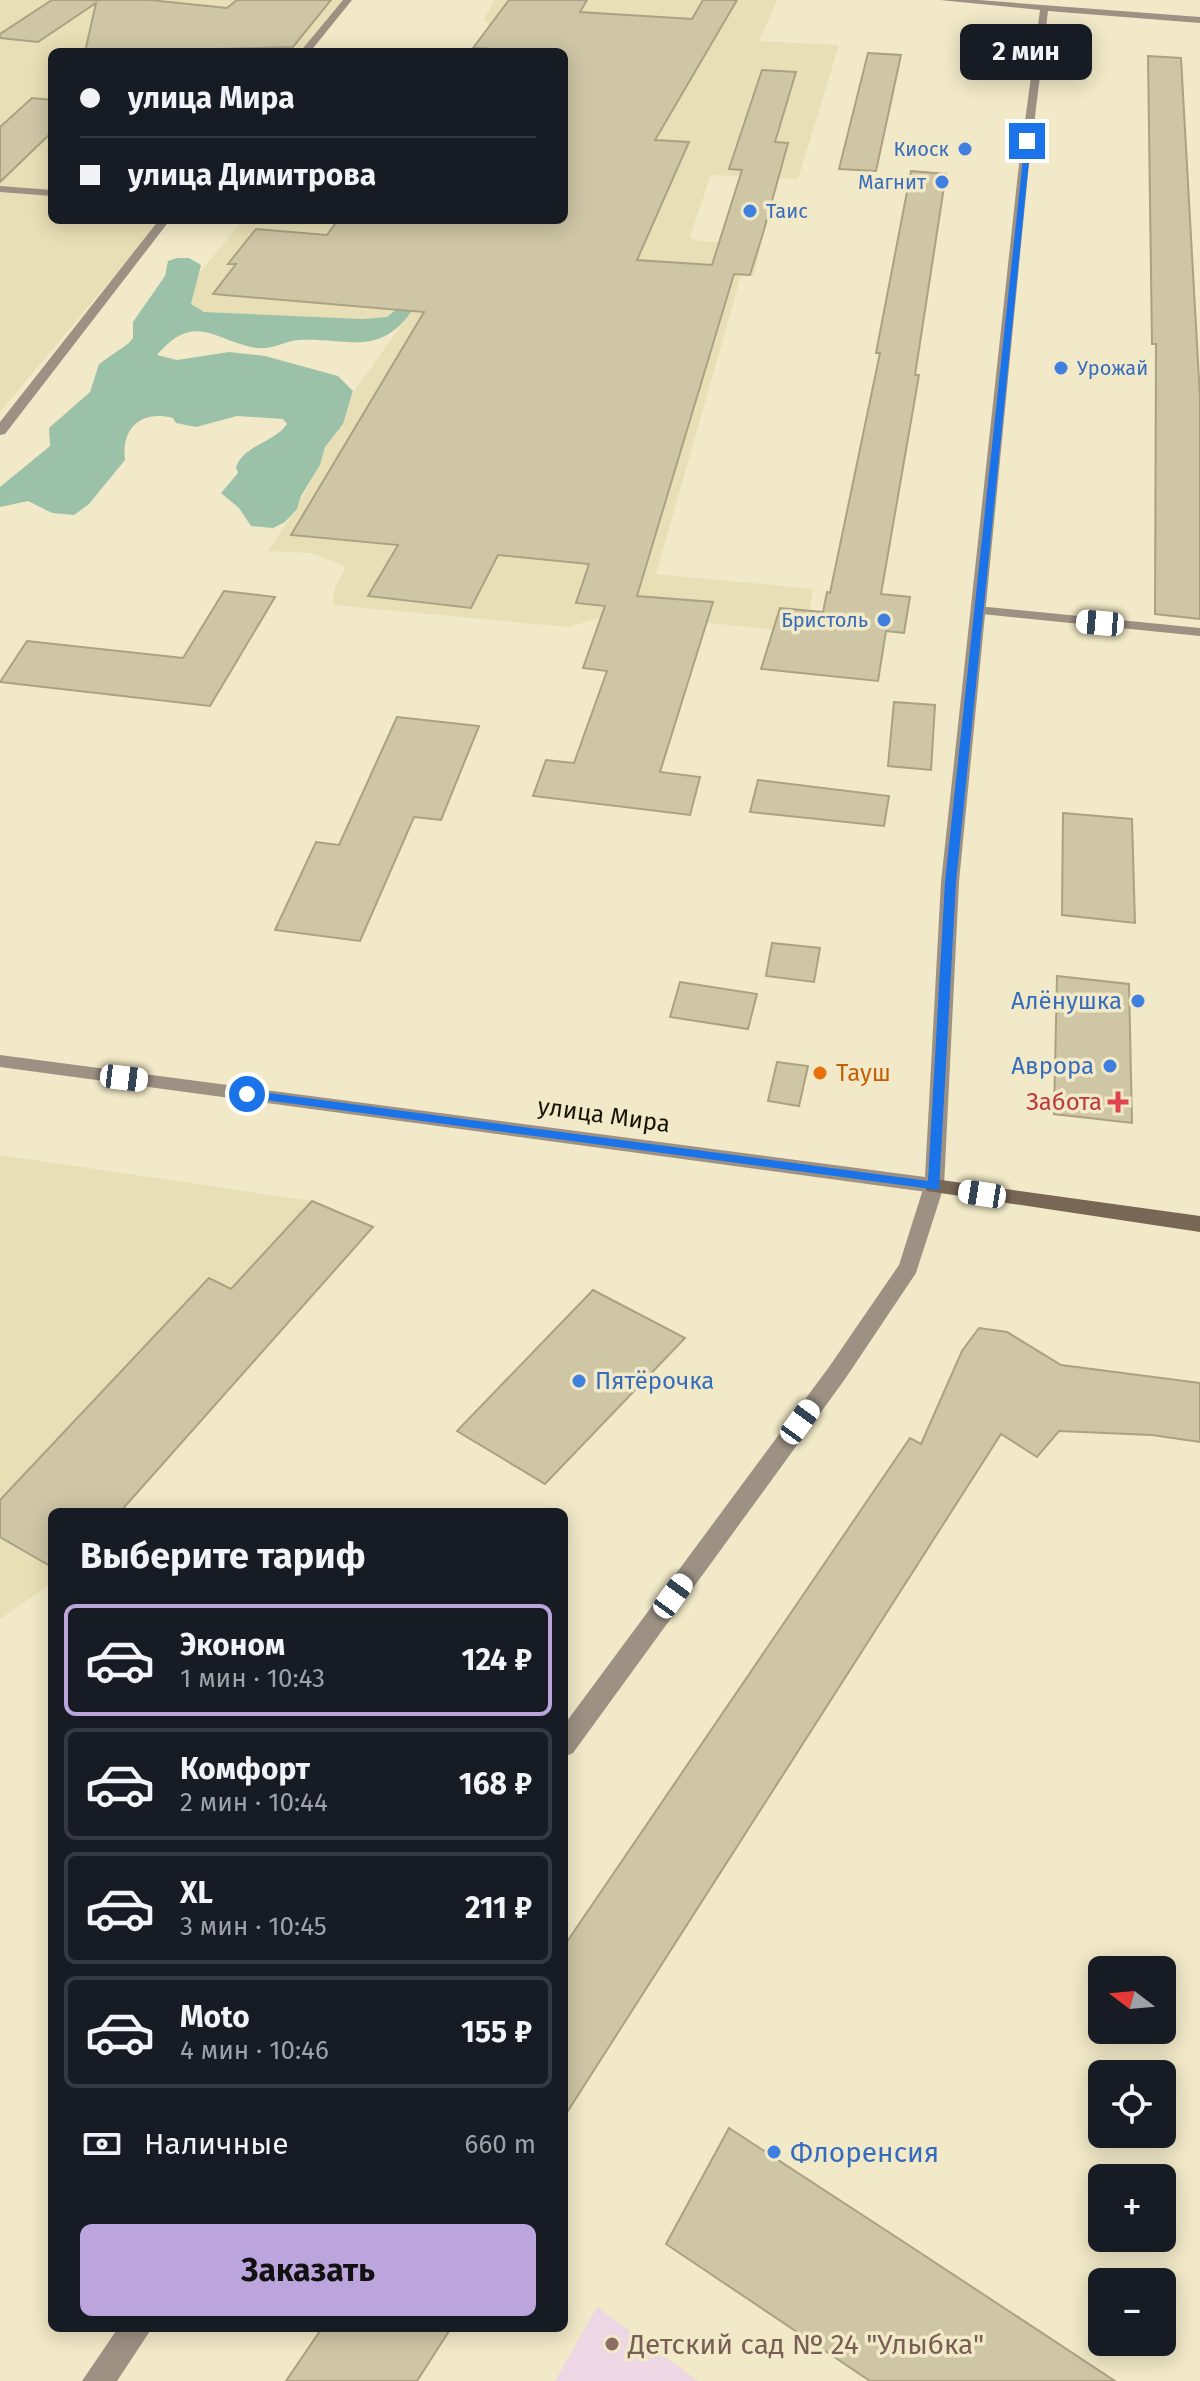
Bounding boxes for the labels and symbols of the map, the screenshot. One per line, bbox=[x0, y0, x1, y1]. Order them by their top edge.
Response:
callout: 2 мин bbox=[961, 25, 1093, 81]
route end bbox=[1009, 123, 1045, 159]
place label: Киоск bbox=[894, 137, 950, 161]
marker: Киоск bbox=[956, 140, 974, 158]
place label: Магнит bbox=[858, 170, 927, 194]
marker: Магнит bbox=[933, 173, 951, 191]
place label: Таис bbox=[766, 199, 808, 223]
marker: Таис bbox=[741, 202, 759, 220]
place label: Урожай bbox=[1077, 356, 1148, 380]
marker: Урожай bbox=[1052, 359, 1070, 377]
place label: Бристоль bbox=[781, 608, 868, 632]
car bbox=[1075, 609, 1125, 637]
marker: Бристоль bbox=[875, 611, 893, 629]
place label: Алёнушка bbox=[1011, 987, 1122, 1015]
marker: Алёнушка bbox=[1129, 992, 1147, 1010]
place label: Аврора bbox=[1011, 1052, 1094, 1080]
marker: Аврора bbox=[1101, 1057, 1119, 1075]
place label: Тауш bbox=[836, 1059, 891, 1087]
car bbox=[99, 1063, 149, 1093]
marker: Тауш bbox=[811, 1064, 829, 1082]
route start bbox=[229, 1076, 265, 1112]
place label: Забота bbox=[1026, 1088, 1102, 1116]
street label: улица Мира bbox=[536, 1092, 672, 1138]
marker: Забота bbox=[1109, 1093, 1127, 1111]
car bbox=[956, 1178, 1008, 1210]
place label: Пятёрочка bbox=[595, 1367, 714, 1395]
marker: Пятёрочка bbox=[570, 1372, 588, 1390]
car bbox=[776, 1396, 824, 1448]
car bbox=[649, 1570, 697, 1622]
north arrow bbox=[1088, 1956, 1176, 2044]
place label: Флоренсия bbox=[790, 2136, 939, 2169]
marker: Флоренсия bbox=[765, 2143, 783, 2161]
place label: Детский сад № 24 "Улыбка" bbox=[627, 2328, 984, 2361]
marker: Детский сад № 24 "Улыбка" bbox=[603, 2335, 621, 2353]

